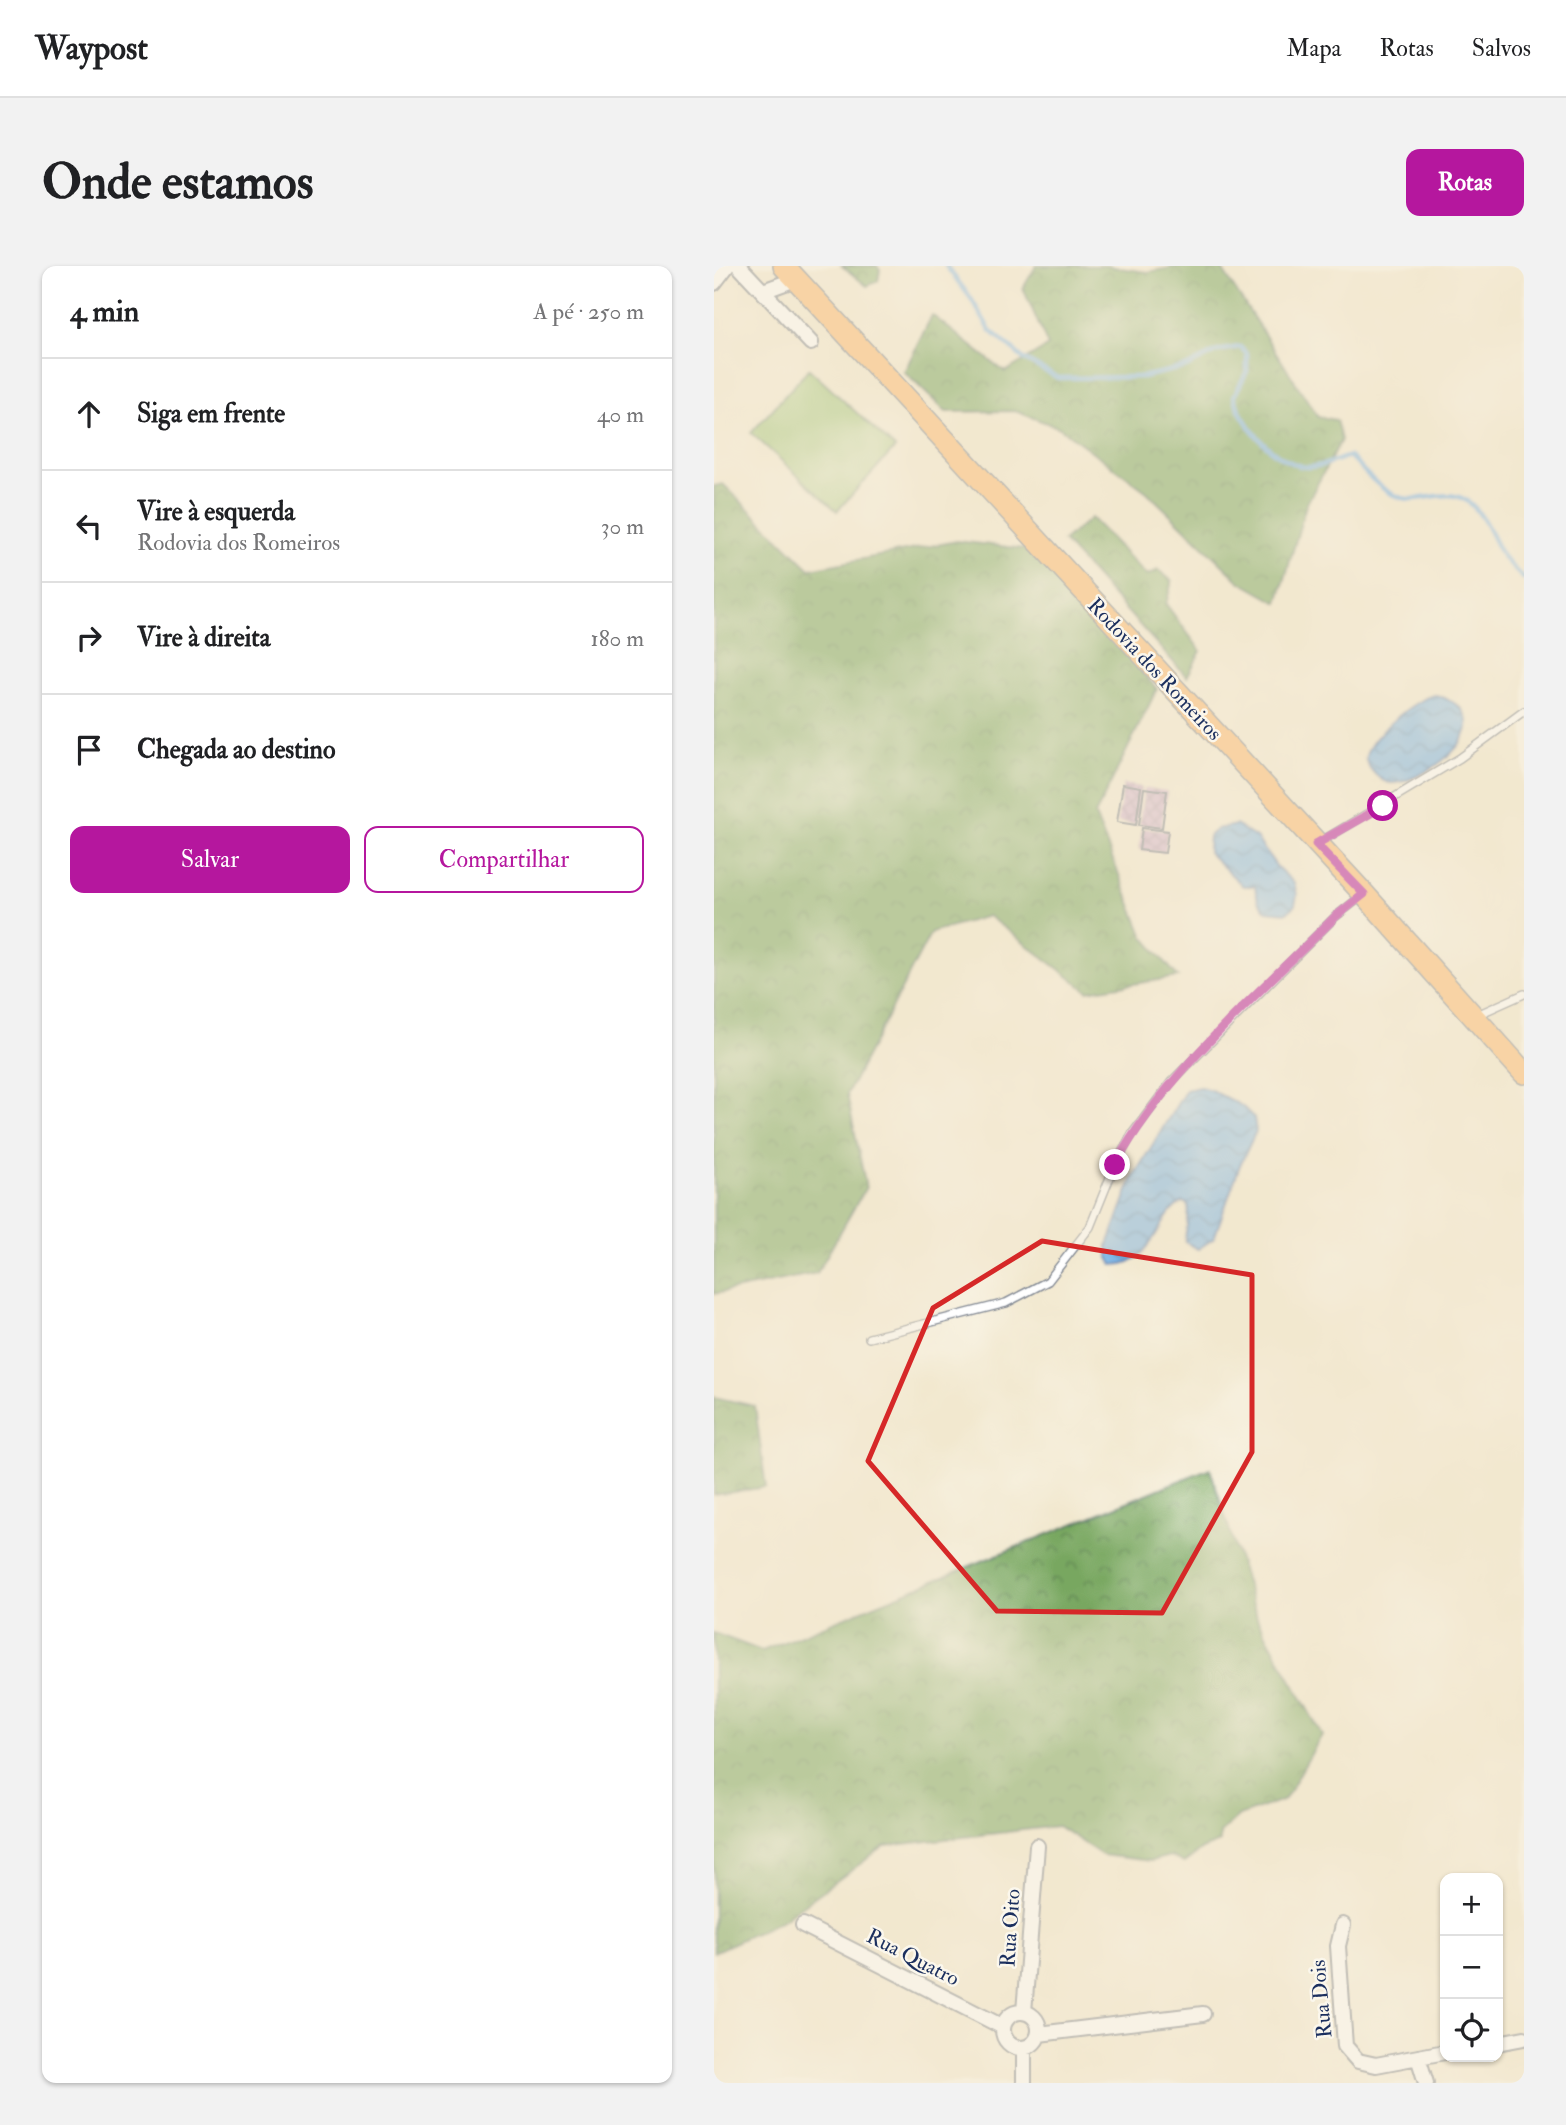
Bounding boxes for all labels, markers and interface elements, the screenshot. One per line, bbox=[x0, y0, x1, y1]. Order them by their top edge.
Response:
text: Waypost bbox=[35, 28, 148, 69]
text: Mapa bbox=[1286, 33, 1341, 64]
text: Rotas bbox=[1379, 33, 1434, 64]
text: Salvos bbox=[1472, 33, 1531, 64]
button: Rotas bbox=[1406, 149, 1524, 216]
text: Onde estamos bbox=[42, 152, 313, 213]
text: 4 min bbox=[70, 293, 139, 330]
text: A pé · 250 m bbox=[533, 297, 644, 326]
icon: ahead bbox=[70, 395, 108, 433]
text: Siga em frente bbox=[137, 398, 285, 430]
text: 40 m bbox=[597, 400, 644, 429]
text: Vire à esquerda bbox=[137, 496, 295, 528]
icon: left bbox=[70, 507, 108, 545]
text: 30 m bbox=[601, 512, 644, 541]
text: Rodovia dos Romeiros bbox=[137, 528, 340, 557]
street label: Rodovia dos Romeiros bbox=[1081, 592, 1228, 746]
icon: right bbox=[70, 619, 108, 657]
text: Vire à direita bbox=[137, 622, 270, 654]
text: 180 m bbox=[591, 624, 644, 653]
icon: arrive bbox=[70, 731, 108, 769]
text: Chegada ao destino bbox=[137, 734, 335, 766]
route start bbox=[1367, 790, 1398, 821]
button: Salvar bbox=[70, 826, 350, 893]
button: Compartilhar bbox=[364, 826, 644, 893]
route end bbox=[1099, 1149, 1130, 1180]
map controls bbox=[1440, 1873, 1503, 2062]
button: + bbox=[1440, 1873, 1503, 1936]
street label: Rua Oito bbox=[994, 1888, 1027, 1968]
street label: Rua Quatro bbox=[862, 1923, 964, 1992]
button: − bbox=[1440, 1936, 1503, 1999]
street label: Rua Dois bbox=[1305, 1959, 1338, 2039]
button: locate bbox=[1440, 1999, 1503, 2062]

